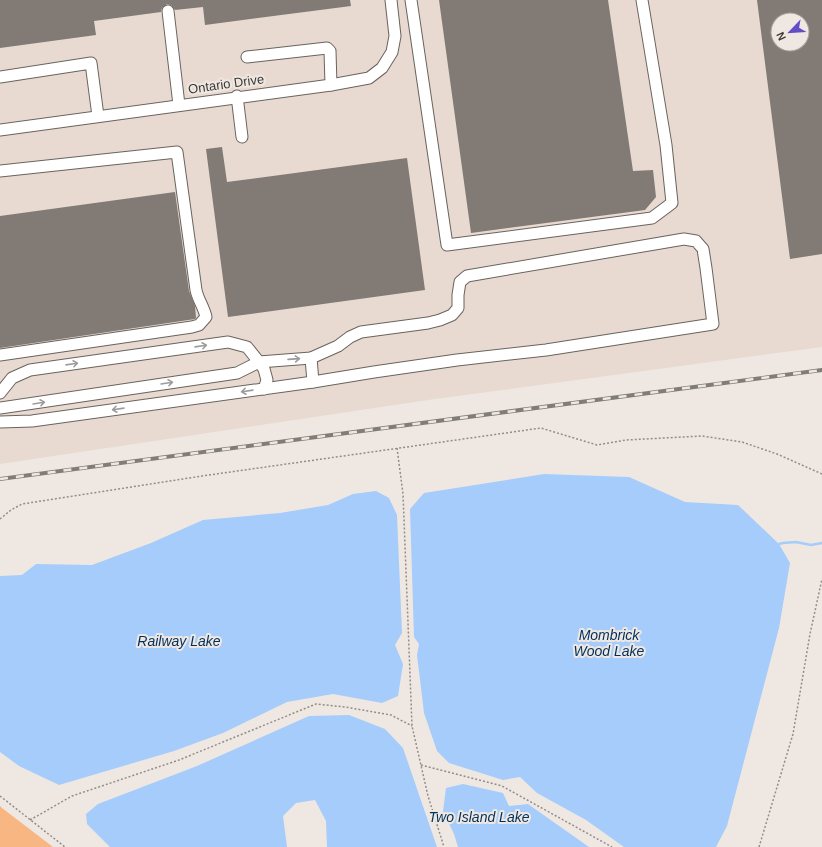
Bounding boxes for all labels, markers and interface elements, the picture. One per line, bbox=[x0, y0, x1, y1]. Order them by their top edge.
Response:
north arrow bbox=[770, 12, 810, 52]
text: N bbox=[774, 30, 788, 42]
street label: Ontario Drive bbox=[187, 71, 265, 97]
one-way arrow bbox=[194, 342, 207, 350]
one-way arrow bbox=[287, 356, 300, 363]
one-way arrow bbox=[65, 360, 78, 368]
one-way arrow bbox=[160, 379, 173, 387]
one-way arrow bbox=[241, 387, 254, 395]
one-way arrow bbox=[32, 399, 45, 407]
one-way arrow bbox=[112, 405, 125, 413]
water label: Mombrick Wood Lake bbox=[574, 627, 645, 659]
water label: Railway Lake bbox=[137, 633, 221, 649]
water label: Two Island Lake bbox=[429, 809, 530, 825]

